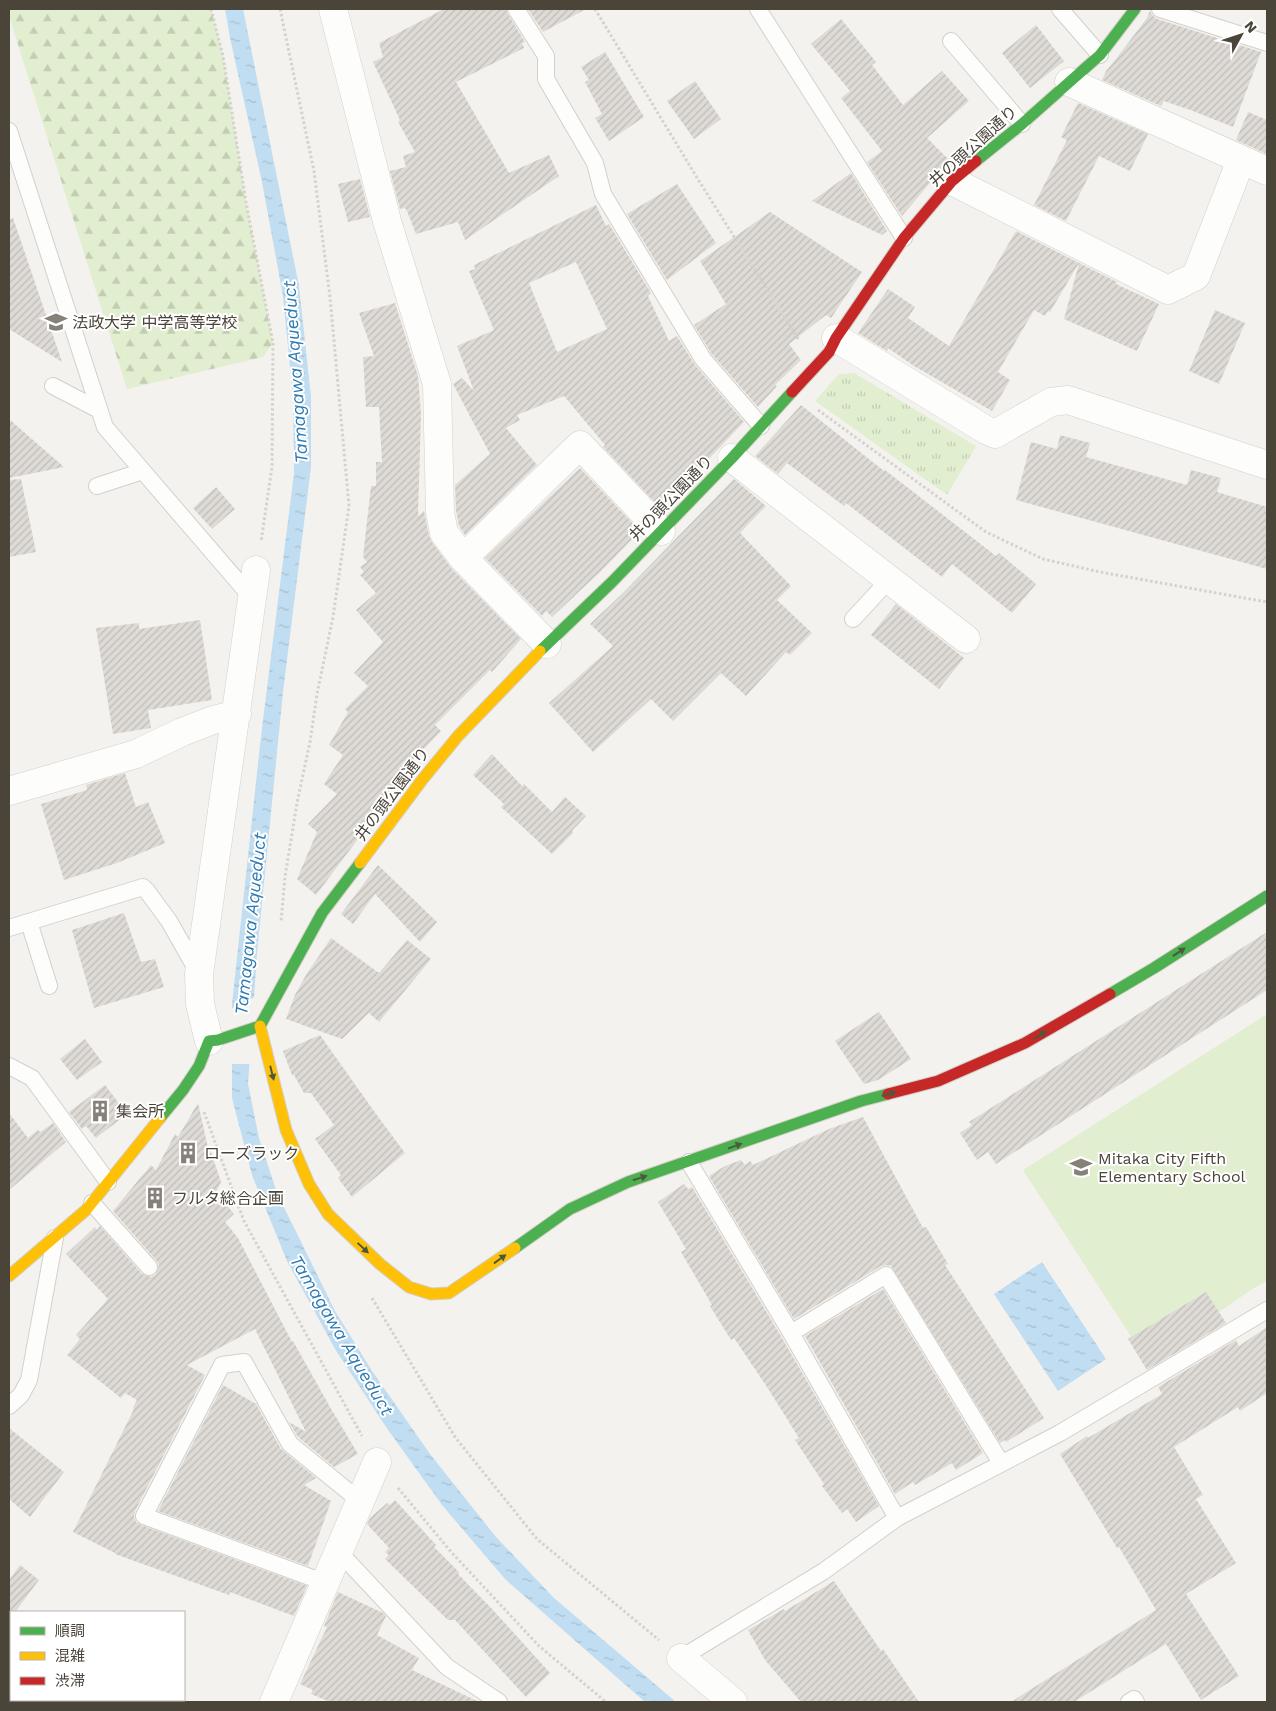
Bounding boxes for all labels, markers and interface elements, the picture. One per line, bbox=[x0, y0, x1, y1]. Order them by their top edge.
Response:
north arrow bbox=[1216, 10, 1266, 60]
text: N bbox=[1241, 18, 1260, 36]
street label: 井の頭公園通り bbox=[925, 101, 1021, 191]
water label: Tamagawa Aqueduct bbox=[278, 279, 312, 464]
school or university icon: 法政大学 中学高等学校 bbox=[43, 309, 69, 335]
place label: 法政大学 中学高等学校 bbox=[72, 313, 237, 332]
street label: 井の頭公園通り bbox=[625, 451, 717, 545]
street label: 井の頭公園通り bbox=[351, 744, 433, 844]
water label: Tamagawa Aqueduct bbox=[230, 831, 270, 1016]
one-way arrow bbox=[1173, 947, 1186, 957]
one-way arrow bbox=[1033, 1030, 1046, 1039]
one-way arrow bbox=[268, 1066, 276, 1081]
one-way arrow bbox=[881, 1090, 896, 1098]
building icon: 集会所 bbox=[87, 1098, 113, 1124]
place label: 集会所 bbox=[116, 1102, 164, 1121]
building icon: ローズラック bbox=[175, 1140, 201, 1166]
one-way arrow bbox=[728, 1142, 743, 1150]
place label: ローズラック bbox=[204, 1144, 299, 1163]
place label: Mitaka City Fifth Elementary School bbox=[1098, 1149, 1246, 1186]
school or university icon: Mitaka City Fifth Elementary School bbox=[1068, 1154, 1094, 1180]
one-way arrow bbox=[633, 1174, 648, 1182]
building icon: フルタ総合企画 bbox=[142, 1185, 168, 1211]
place label: フルタ総合企画 bbox=[172, 1189, 284, 1208]
one-way arrow bbox=[357, 1242, 369, 1254]
water label: Tamagawa Aqueduct bbox=[286, 1251, 399, 1420]
one-way arrow bbox=[493, 1253, 506, 1264]
legend bbox=[10, 1611, 185, 1701]
text: 順調 bbox=[55, 1622, 85, 1640]
text: 混雑 bbox=[55, 1647, 85, 1665]
text: 渋滞 bbox=[55, 1672, 85, 1690]

